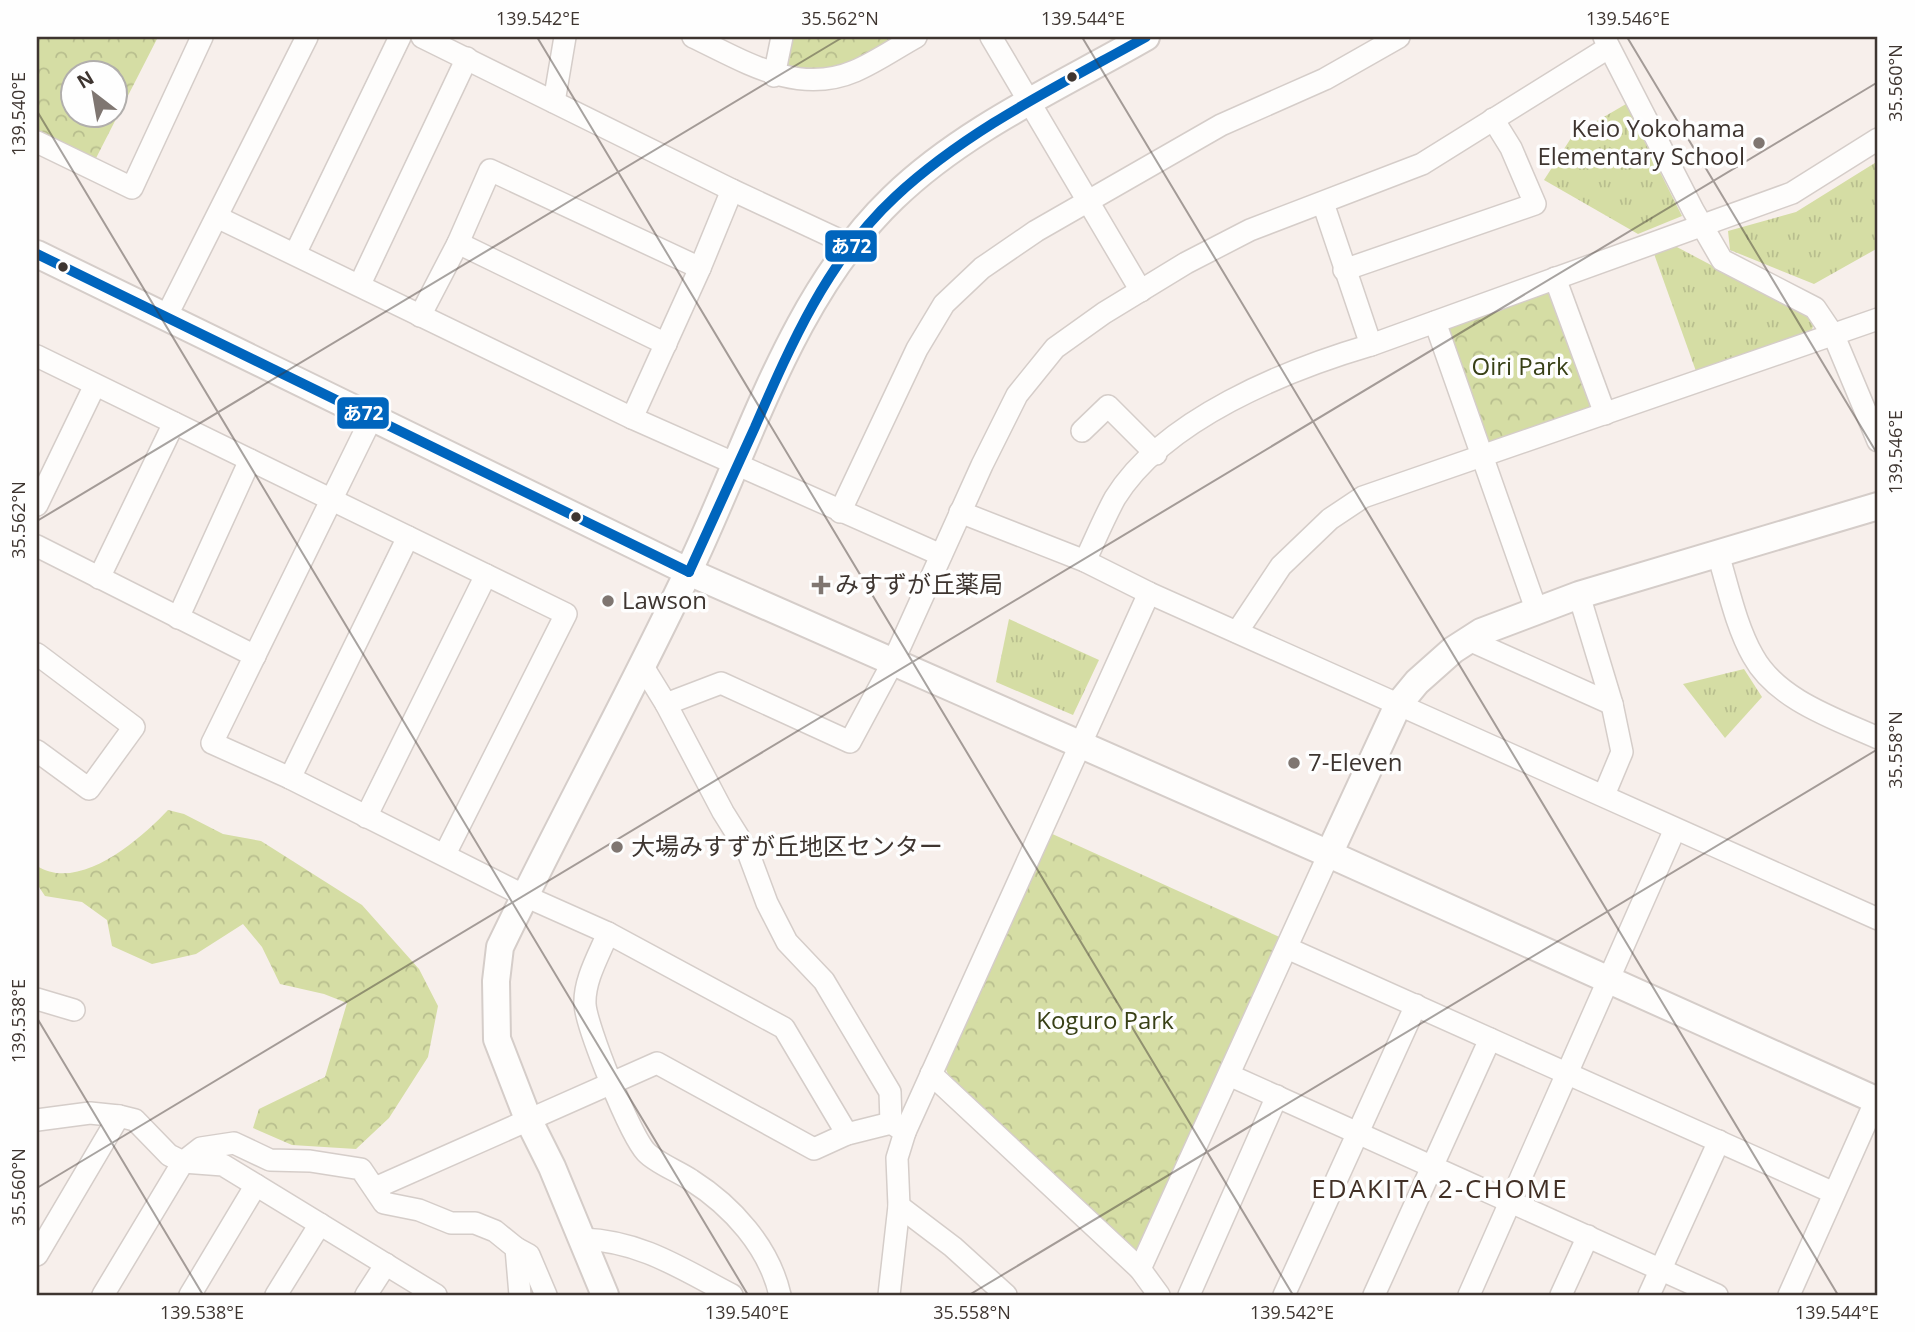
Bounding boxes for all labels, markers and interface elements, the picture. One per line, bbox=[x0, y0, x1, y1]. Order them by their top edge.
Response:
text: 139.542°E bbox=[496, 6, 580, 30]
text: 35.562°N bbox=[801, 6, 879, 30]
text: 139.544°E bbox=[1041, 6, 1125, 30]
text: 139.546°E bbox=[1586, 6, 1670, 30]
text: 35.560°N bbox=[1883, 44, 1907, 122]
north arrow bbox=[60, 60, 130, 130]
text: N bbox=[72, 64, 99, 95]
unlabelled marker bbox=[1065, 70, 1079, 84]
text: 139.540°E bbox=[6, 72, 30, 156]
place label: Keio Yokohama Elementary School bbox=[1537, 111, 1745, 172]
marker: Keio Yokohama Elementary School bbox=[1751, 135, 1767, 151]
line badge: あ72 bbox=[824, 229, 878, 263]
text: あ72 bbox=[831, 233, 871, 259]
unlabelled marker bbox=[56, 260, 70, 274]
park label: Oiri Park bbox=[1471, 349, 1569, 382]
line badge: あ72 bbox=[336, 396, 390, 430]
text: あ72 bbox=[343, 400, 383, 426]
text: 139.546°E bbox=[1883, 410, 1907, 494]
text: 35.562°N bbox=[6, 481, 30, 559]
unlabelled marker bbox=[569, 510, 583, 524]
place label: みすずが丘薬局 bbox=[835, 567, 1003, 600]
marker: みすずが丘薬局 bbox=[813, 577, 829, 593]
place label: Lawson bbox=[622, 583, 707, 616]
marker: Lawson bbox=[600, 593, 616, 609]
text: 35.558°N bbox=[1883, 711, 1907, 789]
place label: 7-Eleven bbox=[1308, 745, 1403, 778]
marker: 7-Eleven bbox=[1286, 755, 1302, 771]
place label: 大場みすずが丘地区センター bbox=[631, 829, 943, 862]
marker: 大場みすずが丘地区センター bbox=[609, 839, 625, 855]
text: 139.538°E bbox=[6, 979, 30, 1063]
park label: Koguro Park bbox=[1036, 1003, 1174, 1036]
text: 35.560°N bbox=[6, 1148, 30, 1226]
district label: EDAKITA 2-CHOME bbox=[1311, 1170, 1569, 1206]
text: 139.538°E bbox=[160, 1300, 244, 1324]
text: 139.540°E bbox=[705, 1300, 789, 1324]
text: 35.558°N bbox=[933, 1300, 1011, 1324]
text: 139.542°E bbox=[1250, 1300, 1334, 1324]
text: 139.544°E bbox=[1795, 1300, 1879, 1324]

